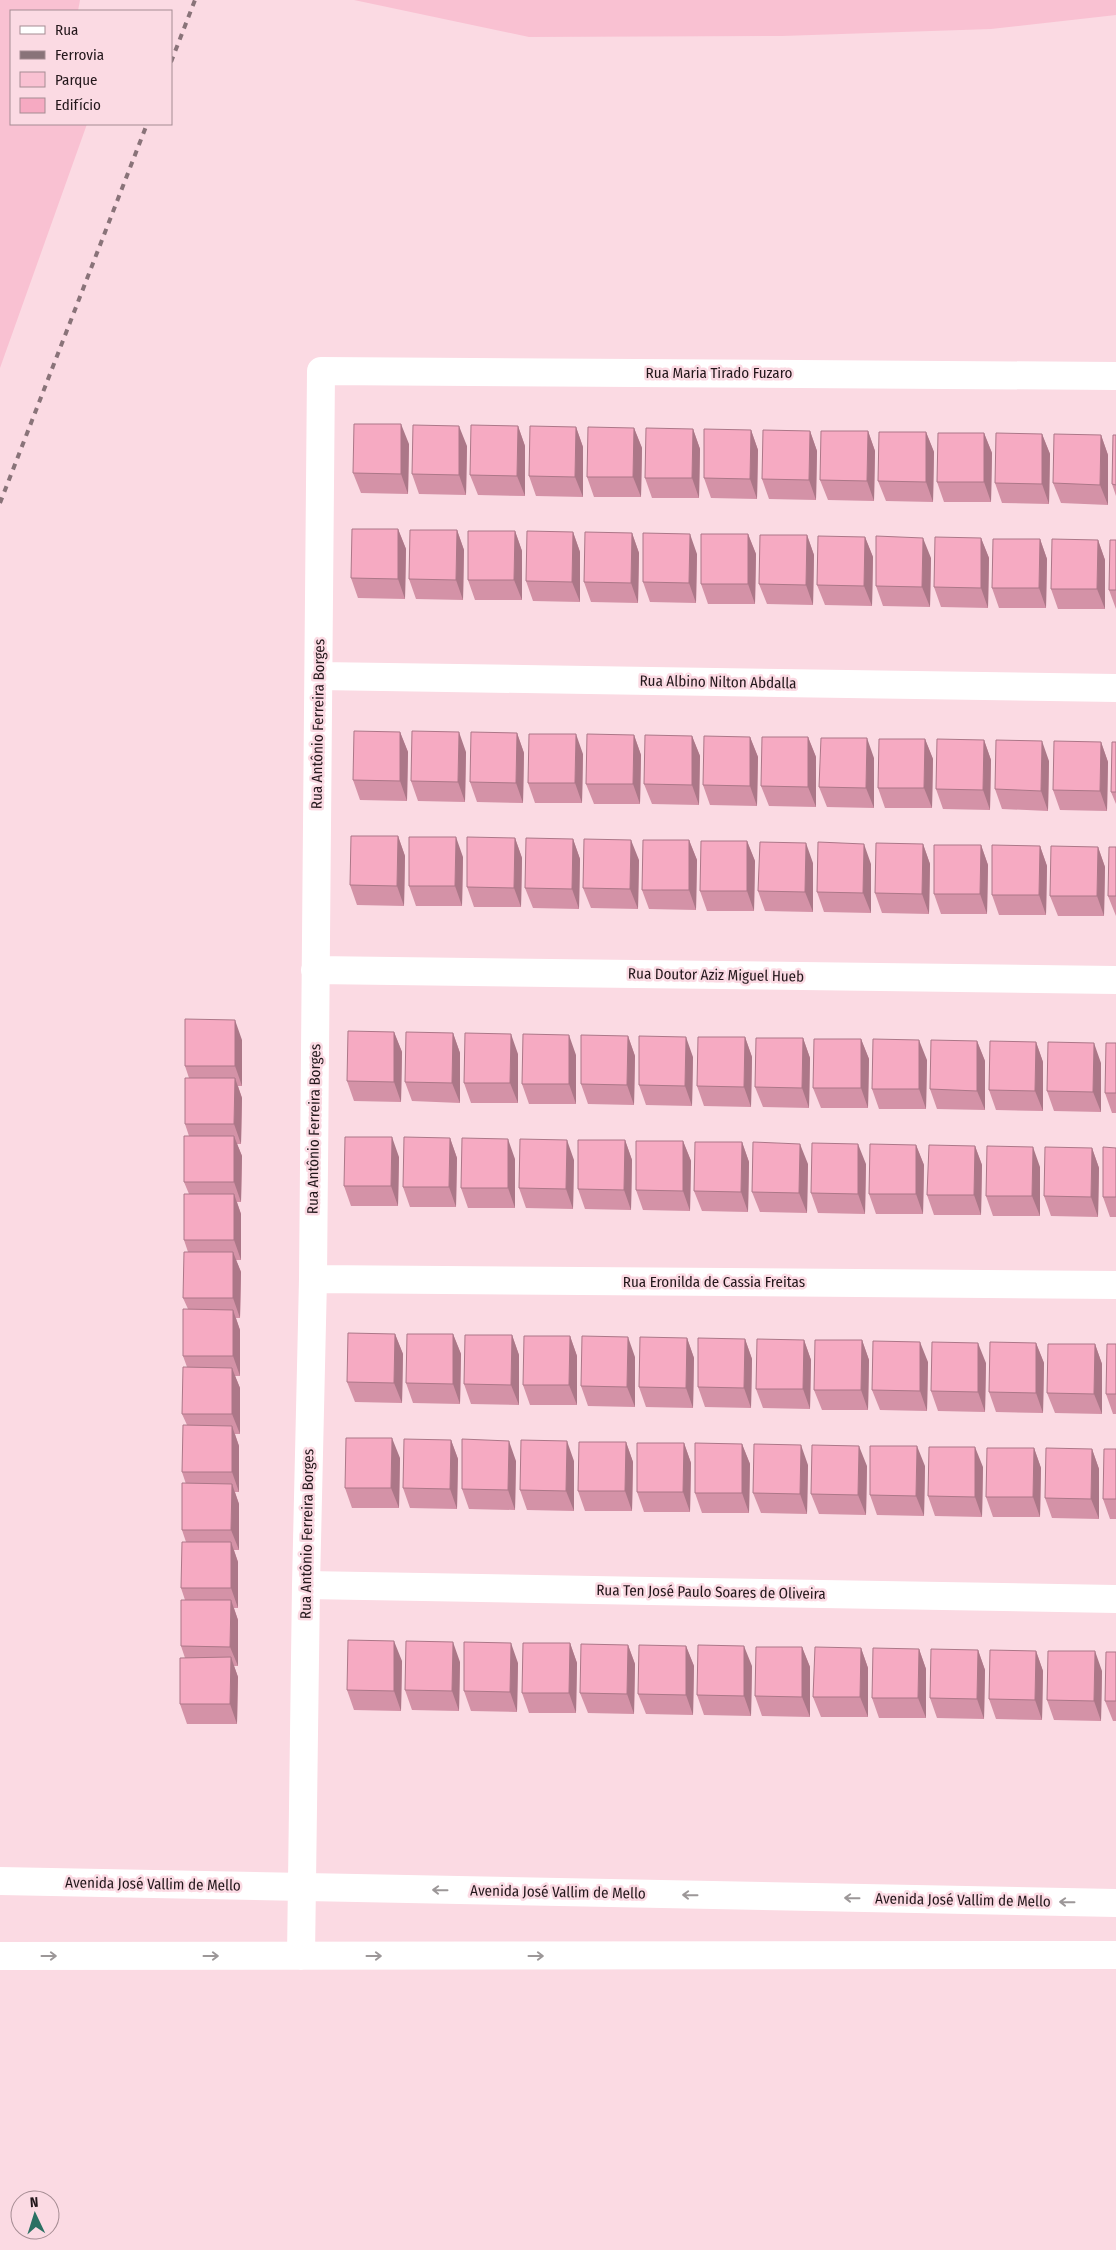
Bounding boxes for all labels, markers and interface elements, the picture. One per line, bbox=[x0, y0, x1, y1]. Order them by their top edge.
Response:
legend bbox=[10, 10, 172, 125]
text: Rua bbox=[55, 21, 78, 39]
text: Ferrovia bbox=[55, 46, 104, 64]
text: Parque bbox=[55, 71, 98, 89]
text: Edifício bbox=[55, 96, 101, 114]
street label: Rua Maria Tirado Fuzaro bbox=[646, 364, 792, 382]
street label: Rua Antônio Ferreira Borges bbox=[308, 639, 328, 809]
street label: Rua Albino Nilton Abdalla bbox=[639, 672, 797, 692]
street label: Rua Doutor Aziz Miguel Hueb bbox=[628, 964, 804, 986]
street label: Rua Antônio Ferreira Borges bbox=[304, 1044, 324, 1214]
street label: Rua Eronilda de Cassia Freitas bbox=[623, 1273, 805, 1291]
street label: Rua Antônio Ferreira Borges bbox=[297, 1449, 317, 1619]
street label: Rua Ten José Paulo Soares de Oliveira bbox=[596, 1581, 826, 1603]
street label: Avenida José Vallim de Mello bbox=[65, 1873, 241, 1895]
street label: Avenida José Vallim de Mello bbox=[470, 1881, 646, 1903]
one-way arrow bbox=[432, 1885, 448, 1895]
street label: Avenida José Vallim de Mello bbox=[875, 1889, 1051, 1911]
one-way arrow bbox=[682, 1890, 698, 1899]
one-way arrow bbox=[845, 1893, 861, 1903]
one-way arrow bbox=[1060, 1897, 1076, 1907]
one-way arrow bbox=[40, 1951, 56, 1961]
one-way arrow bbox=[202, 1951, 219, 1961]
one-way arrow bbox=[365, 1951, 381, 1961]
one-way arrow bbox=[528, 1951, 544, 1961]
north arrow bbox=[10, 2190, 60, 2240]
text: N bbox=[29, 2194, 39, 2211]

